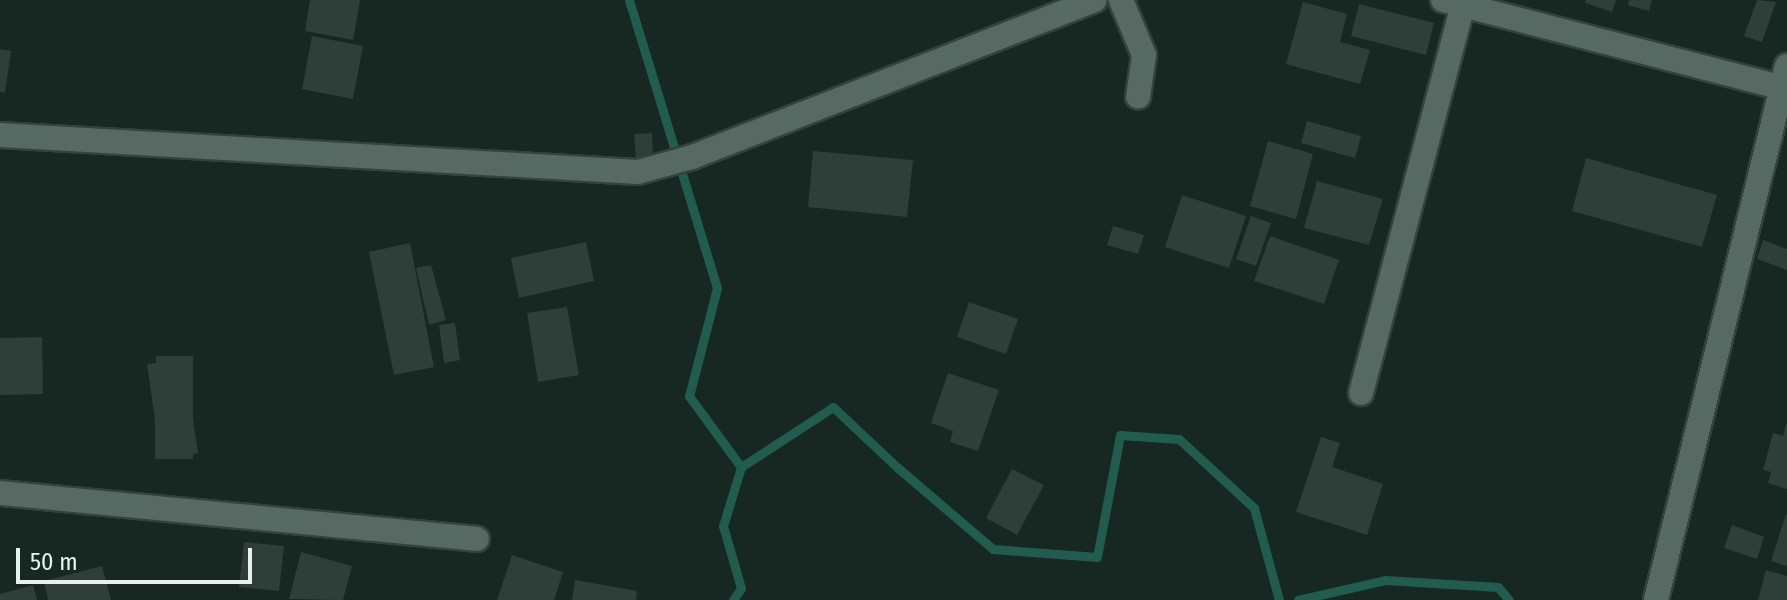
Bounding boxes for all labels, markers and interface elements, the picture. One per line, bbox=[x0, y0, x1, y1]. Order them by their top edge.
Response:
scale bar bbox=[20, 532, 256, 582]
text: 50 m bbox=[30, 548, 78, 576]

